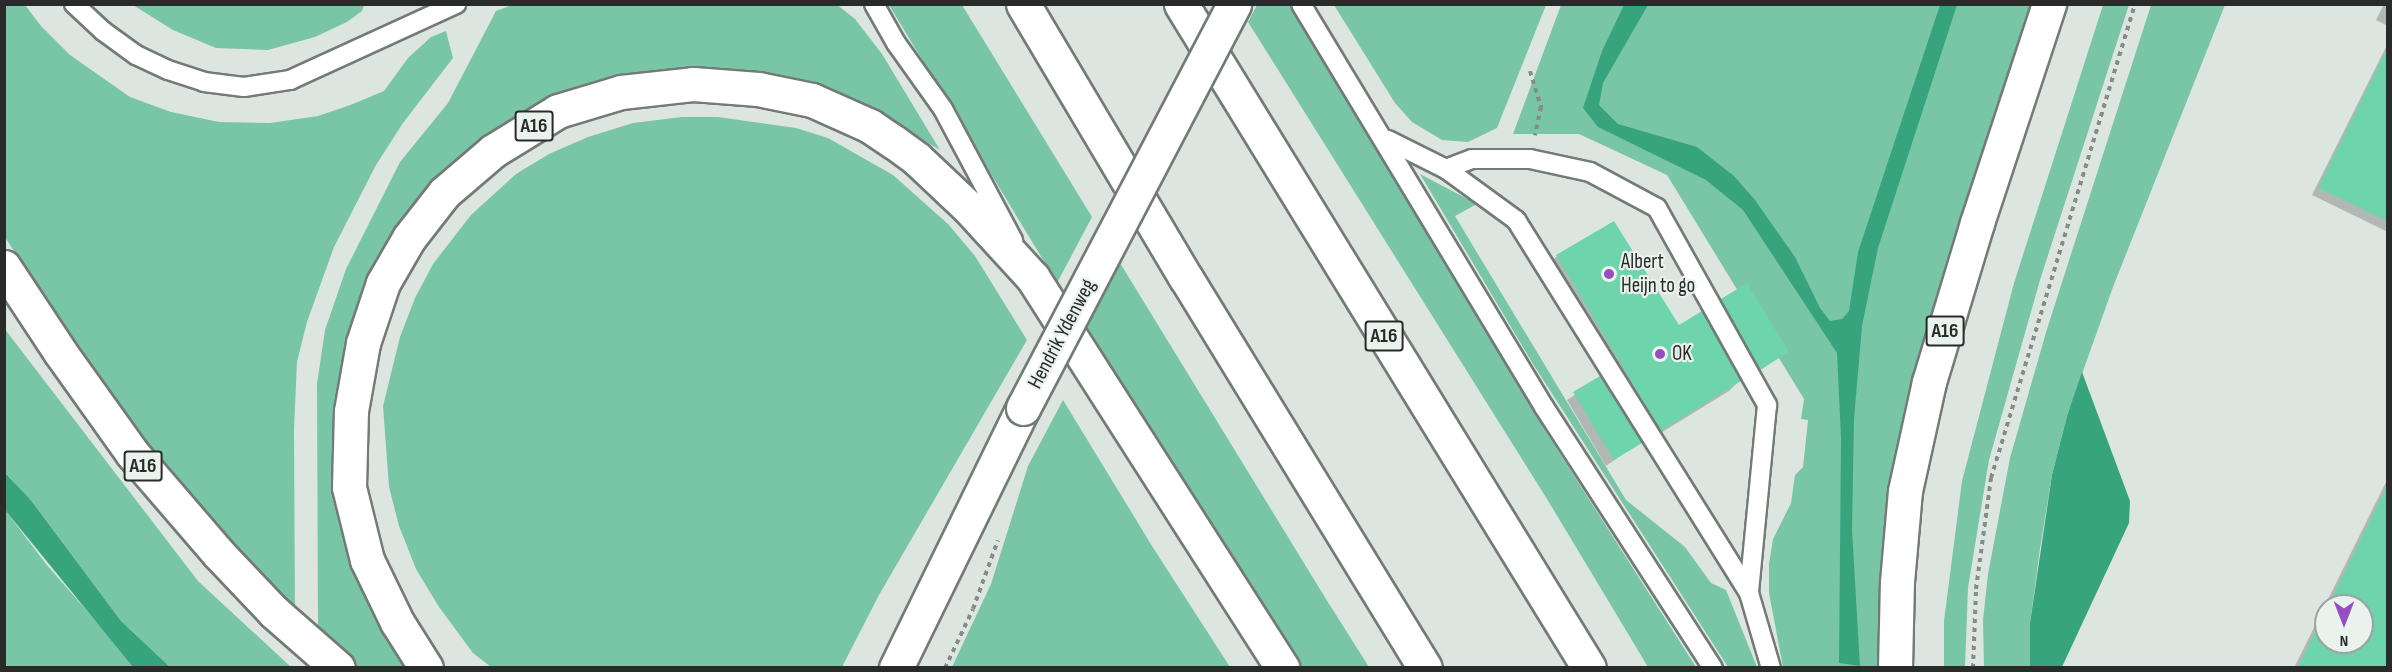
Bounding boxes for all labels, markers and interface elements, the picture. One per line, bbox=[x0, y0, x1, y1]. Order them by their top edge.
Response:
road number: A16 bbox=[514, 109, 554, 143]
place label: Albert Heijn to go bbox=[1621, 249, 1695, 299]
marker: Albert Heijn to go bbox=[1602, 267, 1616, 281]
street label: Hendrik Ydenweg bbox=[1023, 275, 1101, 393]
road number: A16 bbox=[1926, 314, 1964, 348]
road number: A16 bbox=[1364, 319, 1404, 353]
place label: OK bbox=[1672, 341, 1692, 367]
marker: OK bbox=[1653, 347, 1667, 361]
road number: A16 bbox=[124, 449, 162, 483]
north arrow bbox=[2314, 594, 2374, 654]
text: N bbox=[2340, 631, 2348, 650]

